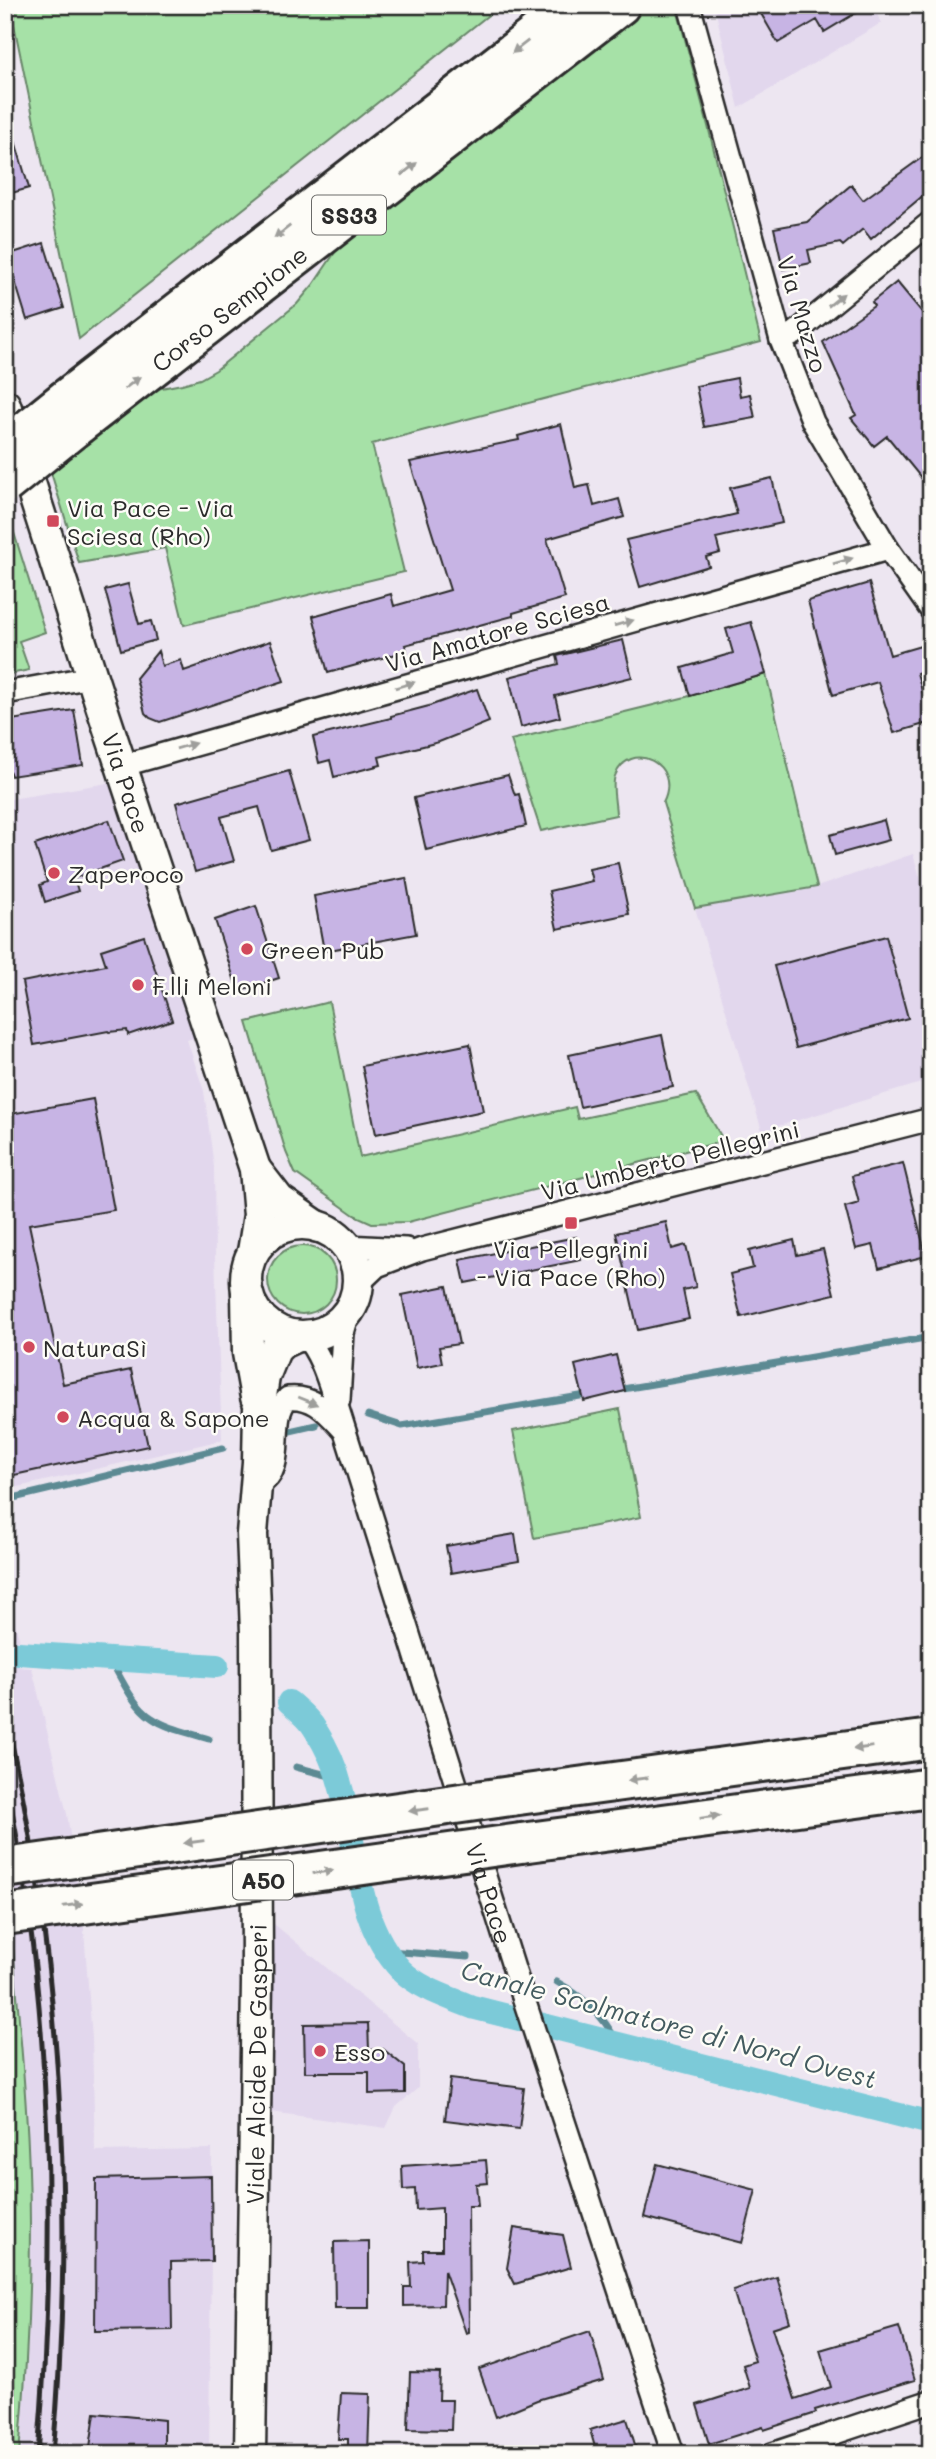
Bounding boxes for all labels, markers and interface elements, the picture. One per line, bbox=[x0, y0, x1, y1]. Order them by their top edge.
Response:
one-way arrow bbox=[511, 40, 529, 54]
one-way arrow bbox=[399, 161, 417, 176]
road number: SS33 bbox=[312, 196, 386, 234]
one-way arrow bbox=[274, 224, 292, 239]
street label: Corso Sempione bbox=[145, 238, 313, 378]
street label: Via Mazzo bbox=[771, 252, 835, 376]
one-way arrow bbox=[827, 292, 845, 307]
one-way arrow bbox=[123, 377, 141, 391]
place label: Via Pace - Via Sciesa (Rho) bbox=[67, 492, 234, 551]
marker: Via Pace - Via Sciesa (Rho) bbox=[45, 513, 61, 529]
one-way arrow bbox=[833, 556, 854, 566]
street label: Via Amatore Sciesa bbox=[381, 585, 613, 679]
one-way arrow bbox=[613, 617, 635, 628]
one-way arrow bbox=[395, 679, 416, 689]
street label: Via Pace bbox=[96, 729, 158, 837]
one-way arrow bbox=[176, 741, 197, 751]
place label: Zaperoco bbox=[68, 858, 183, 889]
marker: Zaperoco bbox=[46, 865, 62, 881]
place label: Green Pub bbox=[261, 934, 385, 965]
marker: Green Pub bbox=[239, 941, 255, 957]
place label: F.lli Meloni bbox=[152, 970, 272, 1001]
marker: F.lli Meloni bbox=[130, 977, 146, 993]
street label: Via Umberto Pellegrini bbox=[537, 1113, 803, 1207]
marker: Via Pellegrini - Via Pace (Rho) bbox=[563, 1215, 579, 1231]
place label: Via Pellegrini - Via Pace (Rho) bbox=[477, 1233, 665, 1292]
place label: NaturaSì bbox=[43, 1332, 147, 1363]
marker: NaturaSì bbox=[21, 1339, 37, 1355]
one-way arrow bbox=[298, 1396, 319, 1407]
place label: Acqua & Sapone bbox=[77, 1402, 270, 1433]
marker: Acqua & Sapone bbox=[55, 1409, 71, 1425]
one-way arrow bbox=[852, 1742, 874, 1753]
one-way arrow bbox=[627, 1773, 649, 1784]
one-way arrow bbox=[408, 1805, 430, 1816]
one-way arrow bbox=[699, 1812, 721, 1823]
one-way arrow bbox=[183, 1837, 205, 1848]
street label: Via Pace bbox=[460, 1839, 521, 1947]
road number: A50 bbox=[233, 1860, 293, 1899]
one-way arrow bbox=[312, 1866, 334, 1877]
one-way arrow bbox=[62, 1900, 84, 1911]
street label: Viale Alcide De Gasperi bbox=[238, 1924, 273, 2205]
water label: Canale Scolmatore di Nord Ovest bbox=[457, 1952, 881, 2096]
place label: Esso bbox=[334, 2036, 385, 2067]
marker: Esso bbox=[312, 2043, 328, 2059]

